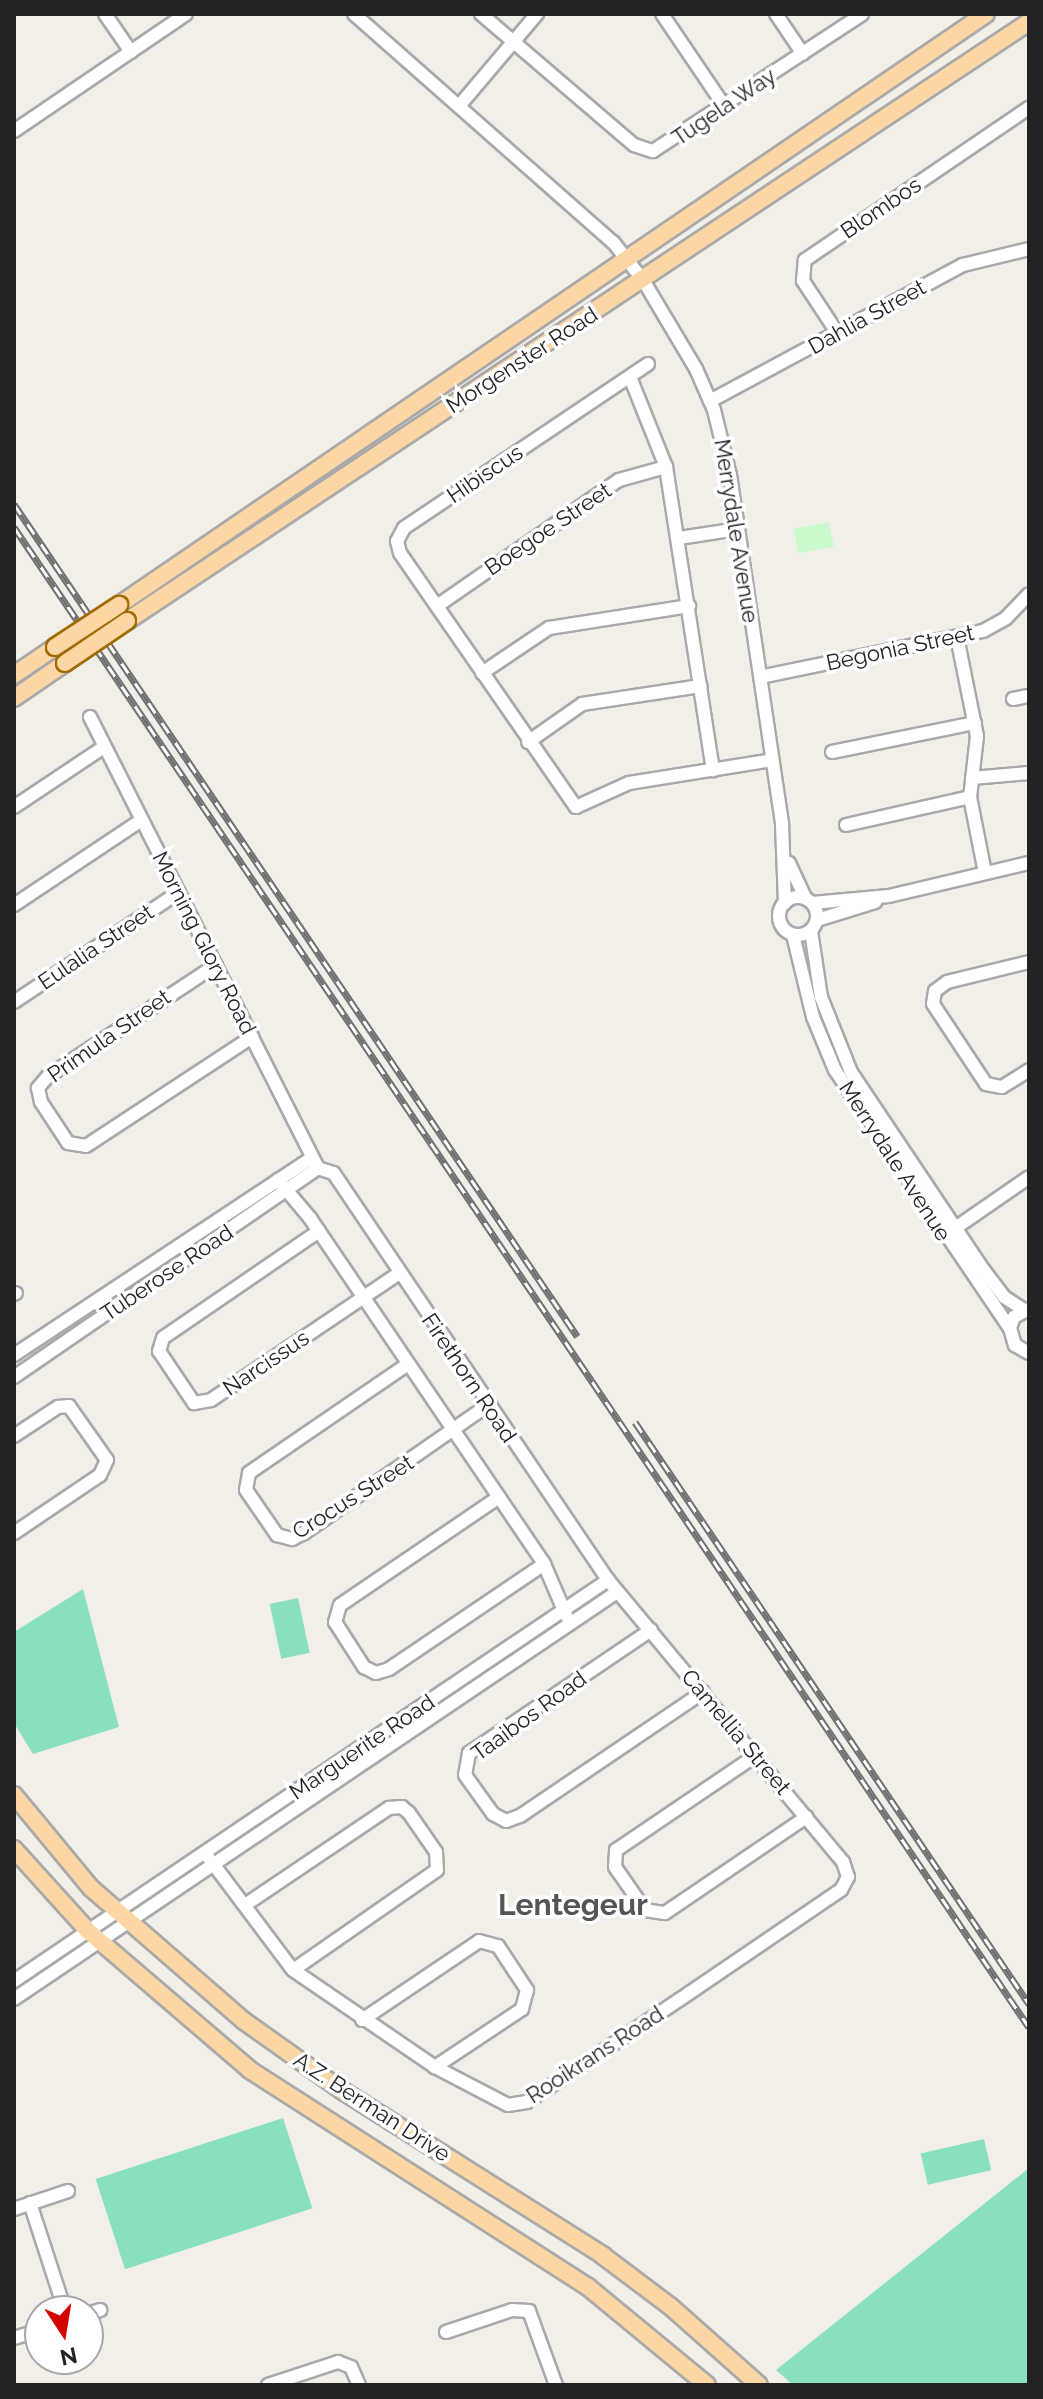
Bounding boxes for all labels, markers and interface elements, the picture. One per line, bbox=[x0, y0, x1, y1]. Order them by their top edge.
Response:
street label: Tugela Way bbox=[667, 62, 781, 152]
street label: Blombos bbox=[836, 172, 926, 244]
street label: Dahlia Street bbox=[804, 274, 930, 360]
street label: Morgenster Road bbox=[441, 301, 603, 419]
street label: Merrydale Avenue bbox=[708, 437, 764, 625]
street label: Hibiscus bbox=[442, 439, 528, 509]
street label: Boegoe Street bbox=[480, 477, 616, 581]
street label: Begonia Street bbox=[824, 619, 976, 677]
street label: Morning Glory Road bbox=[146, 847, 262, 1039]
street label: Eulalia Street bbox=[33, 899, 159, 995]
street label: Primula Street bbox=[42, 984, 176, 1088]
street label: Merrydale Avenue bbox=[833, 1076, 957, 1246]
street label: Tuberose Road bbox=[96, 1219, 238, 1327]
street label: Firethorn Road bbox=[416, 1308, 522, 1448]
street label: Narcissus bbox=[218, 1325, 314, 1401]
street label: Crocus Street bbox=[288, 1449, 418, 1545]
street label: Camellia Street bbox=[676, 1664, 796, 1800]
street label: Taaibos Road bbox=[466, 1665, 592, 1767]
street label: Marguerite Road bbox=[285, 1689, 439, 1805]
district label: Lentegeur bbox=[498, 1887, 648, 1923]
street label: Rooikrans Road bbox=[521, 2001, 669, 2109]
street label: A.Z. Berman Drive bbox=[289, 2047, 455, 2167]
north arrow bbox=[24, 2295, 104, 2375]
text: N bbox=[58, 2342, 79, 2371]

